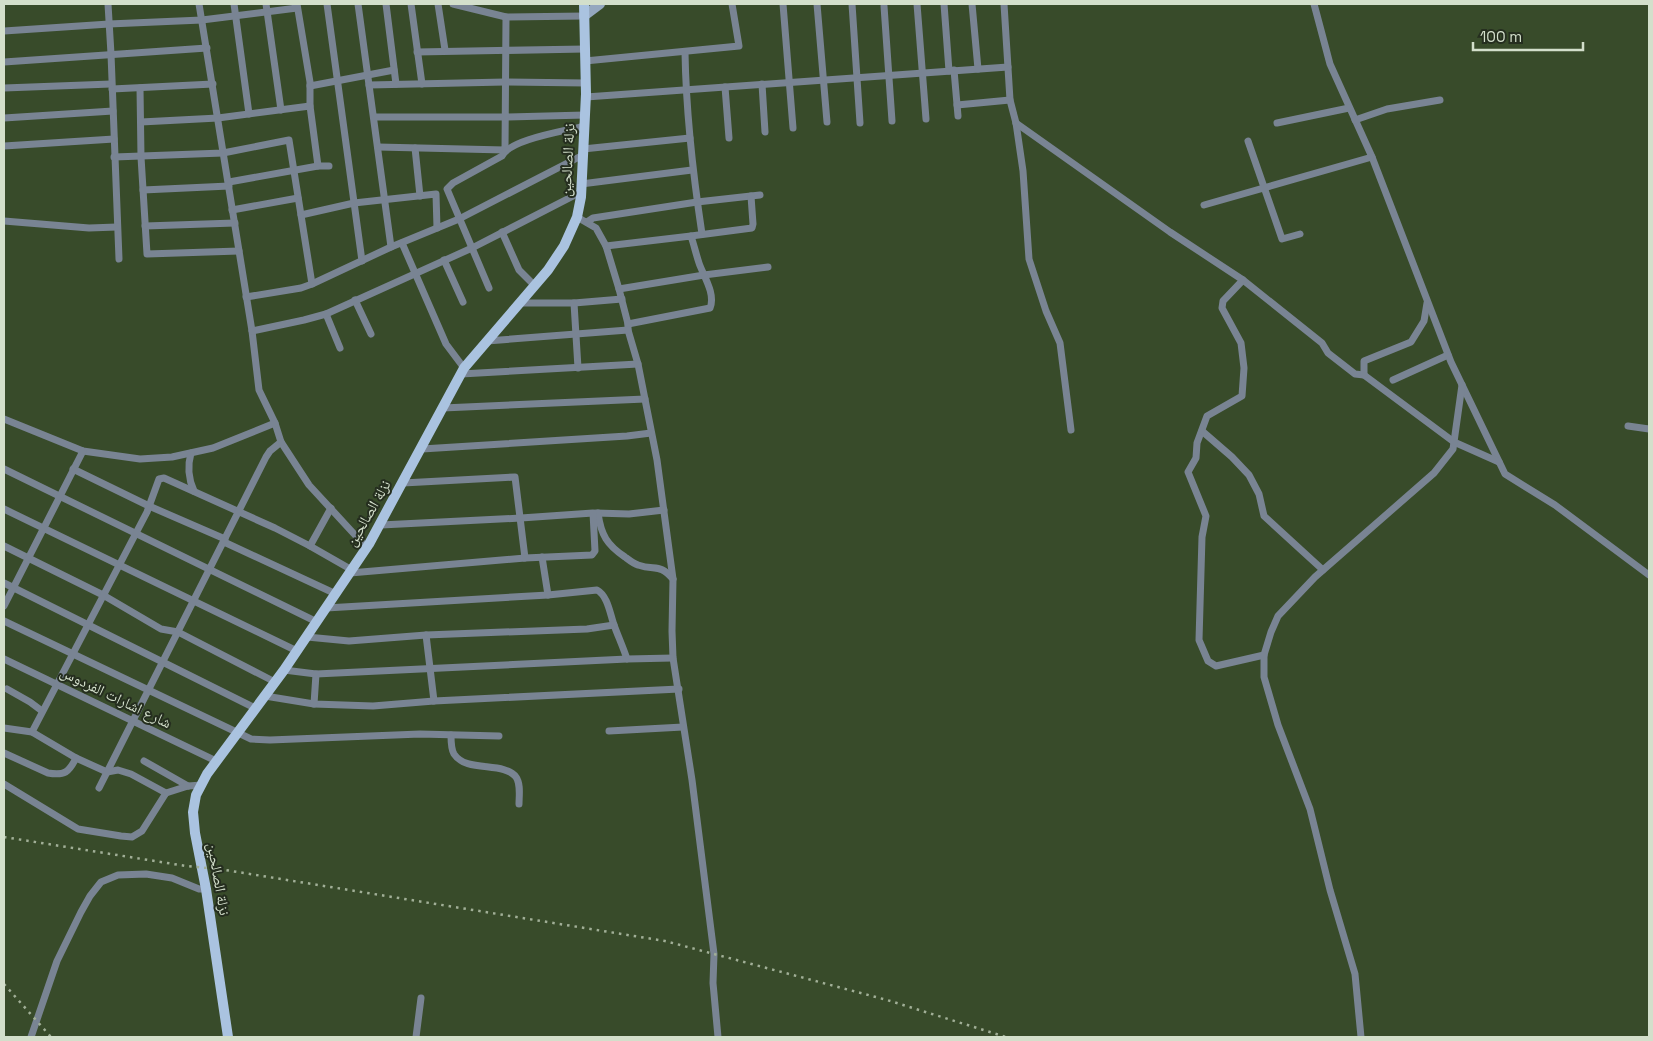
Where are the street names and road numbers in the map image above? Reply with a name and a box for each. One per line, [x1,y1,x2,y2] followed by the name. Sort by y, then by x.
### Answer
[556,123,579,197] street label: نزلة الصالحين
[341,476,395,550] street label: نزلة الصالحين
[57,662,175,733] street label: شارع اشارات الفردوس
[202,841,235,917] street label: نزلة الصالحين

